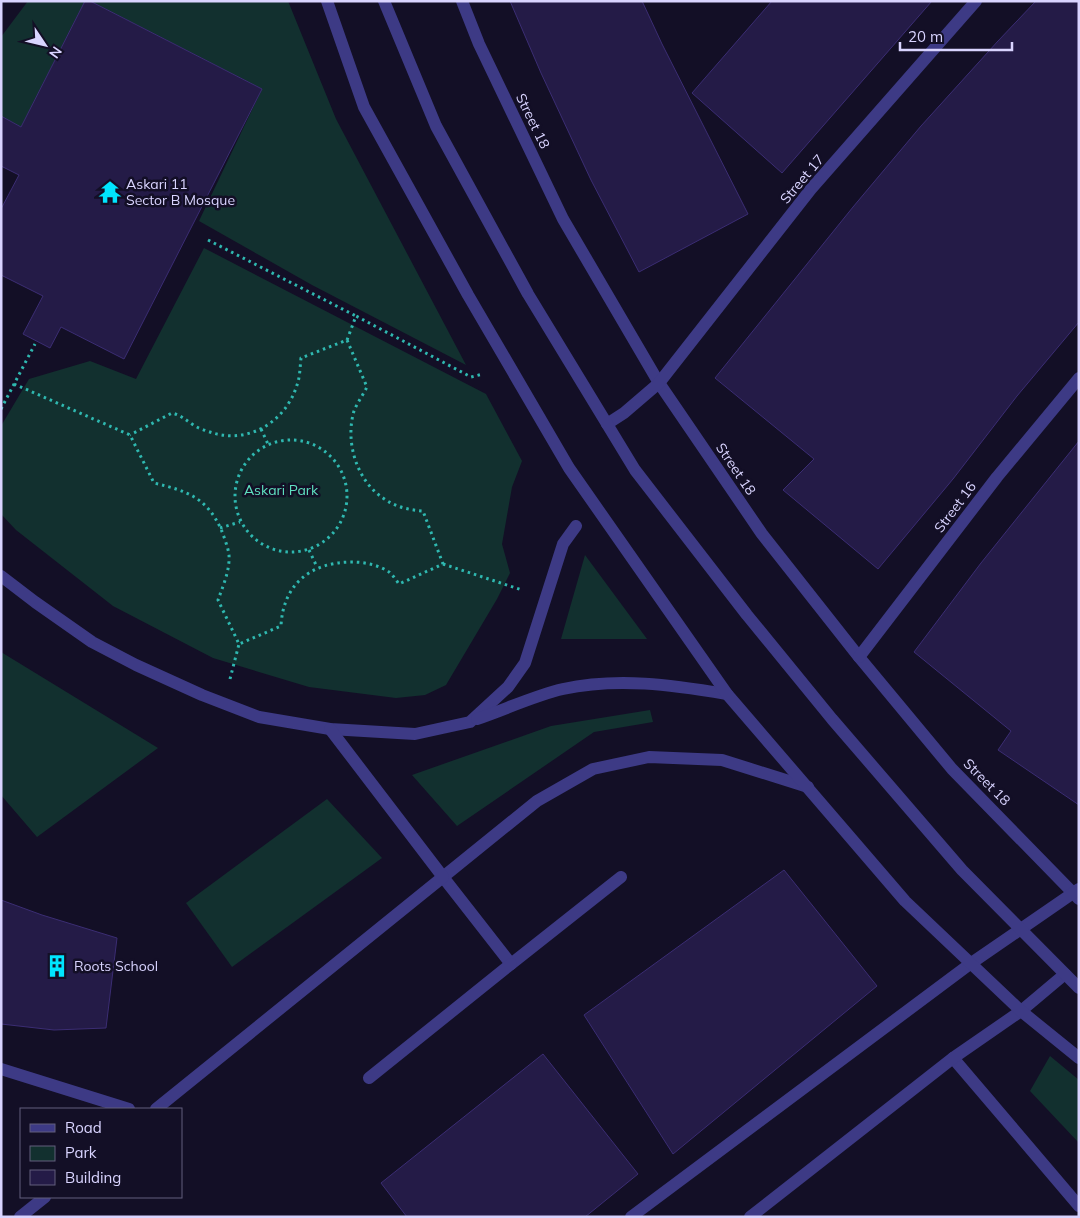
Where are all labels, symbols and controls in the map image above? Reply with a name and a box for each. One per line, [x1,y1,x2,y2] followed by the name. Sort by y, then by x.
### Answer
[20,20,70,70] north arrow
[900,20,1012,52] scale bar
[908,27,943,46] text: 20 m
[45,43,66,62] text: N
[512,90,554,152] street label: Street 18
[776,151,828,207] street label: Street 17
[126,175,235,209] place label: Askari 11 Sector B Mosque
[97,179,123,205] temple icon: Askari 11 Sector B Mosque
[712,439,760,499] street label: Street 18
[930,478,980,536] street label: Street 16
[244,481,319,499] park label: Askari Park
[960,755,1014,809] street label: Street 18
[44,953,70,979] building icon: Roots School
[74,957,158,975] place label: Roots School
[20,1108,182,1198] legend
[65,1118,102,1137] text: Road
[65,1143,97,1162] text: Park
[65,1168,121,1187] text: Building

